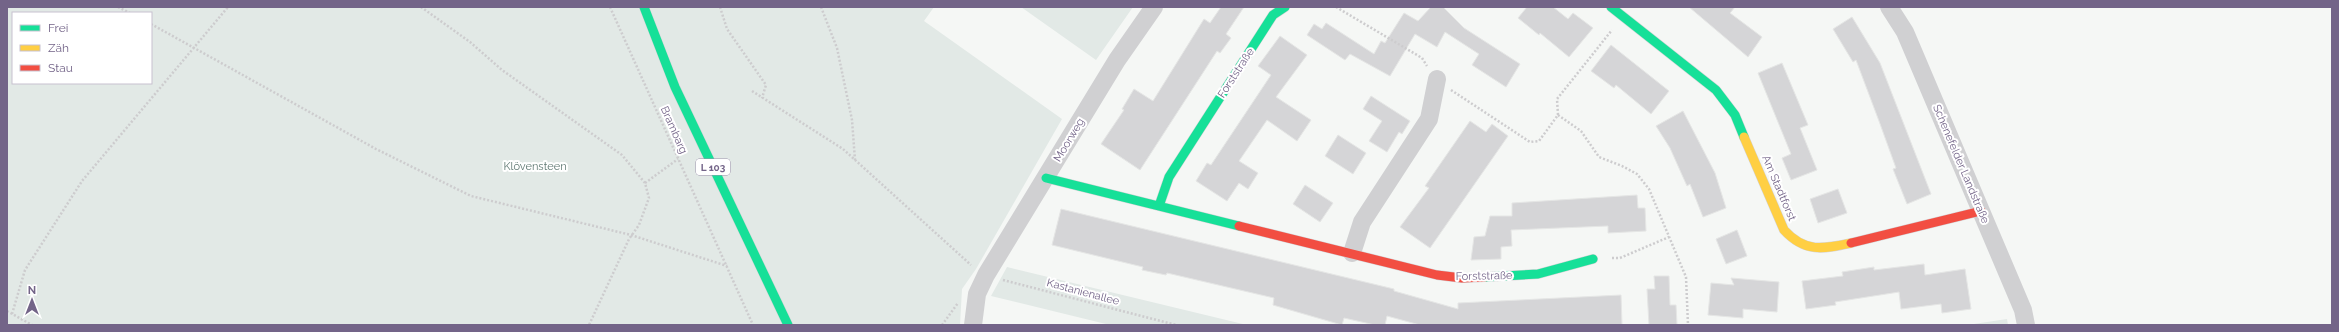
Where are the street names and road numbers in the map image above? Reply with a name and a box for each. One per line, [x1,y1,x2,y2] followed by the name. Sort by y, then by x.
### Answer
[1215,45,1257,100] street label: Forststraße
[1930,103,1992,226] street label: Schenefelder Landstraße
[658,104,690,156] street label: Brambarg
[1051,116,1087,164] street label: Moorweg
[1759,153,1799,223] street label: Am Stadtforst
[696,159,730,175] road number: L 103
[1455,269,1513,283] street label: Forststraße
[1045,276,1121,308] street label: Kastanienallee

